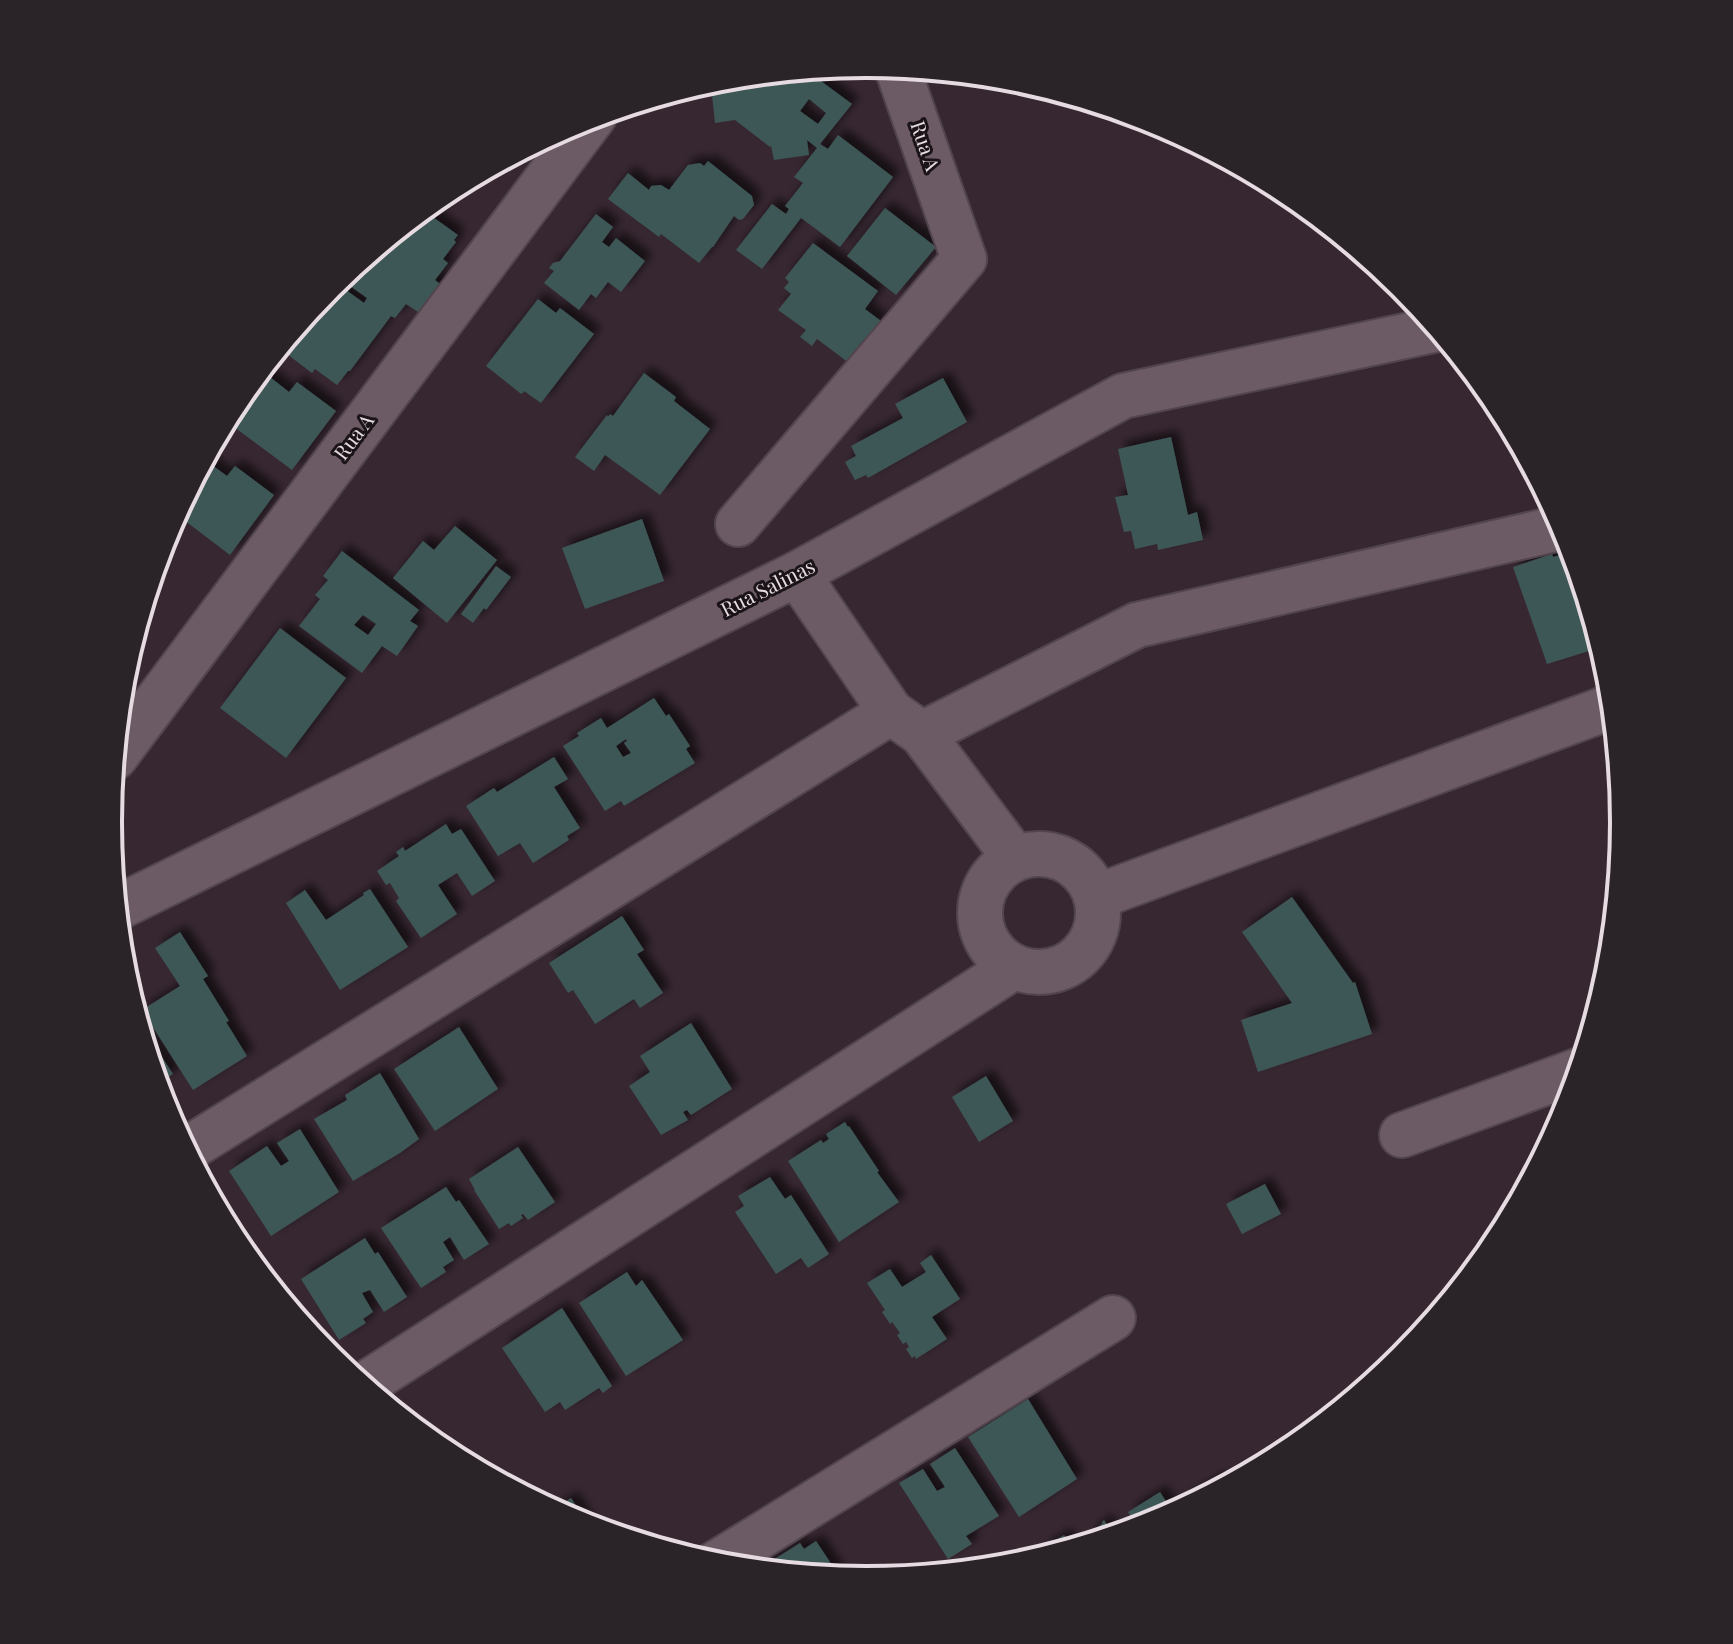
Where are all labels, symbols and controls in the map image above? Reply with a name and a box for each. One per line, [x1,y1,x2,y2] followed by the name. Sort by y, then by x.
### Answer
[905,117,948,174] street label: Rua A
[327,407,379,465] street label: Rua A
[716,551,819,622] street label: Rua Salinas

